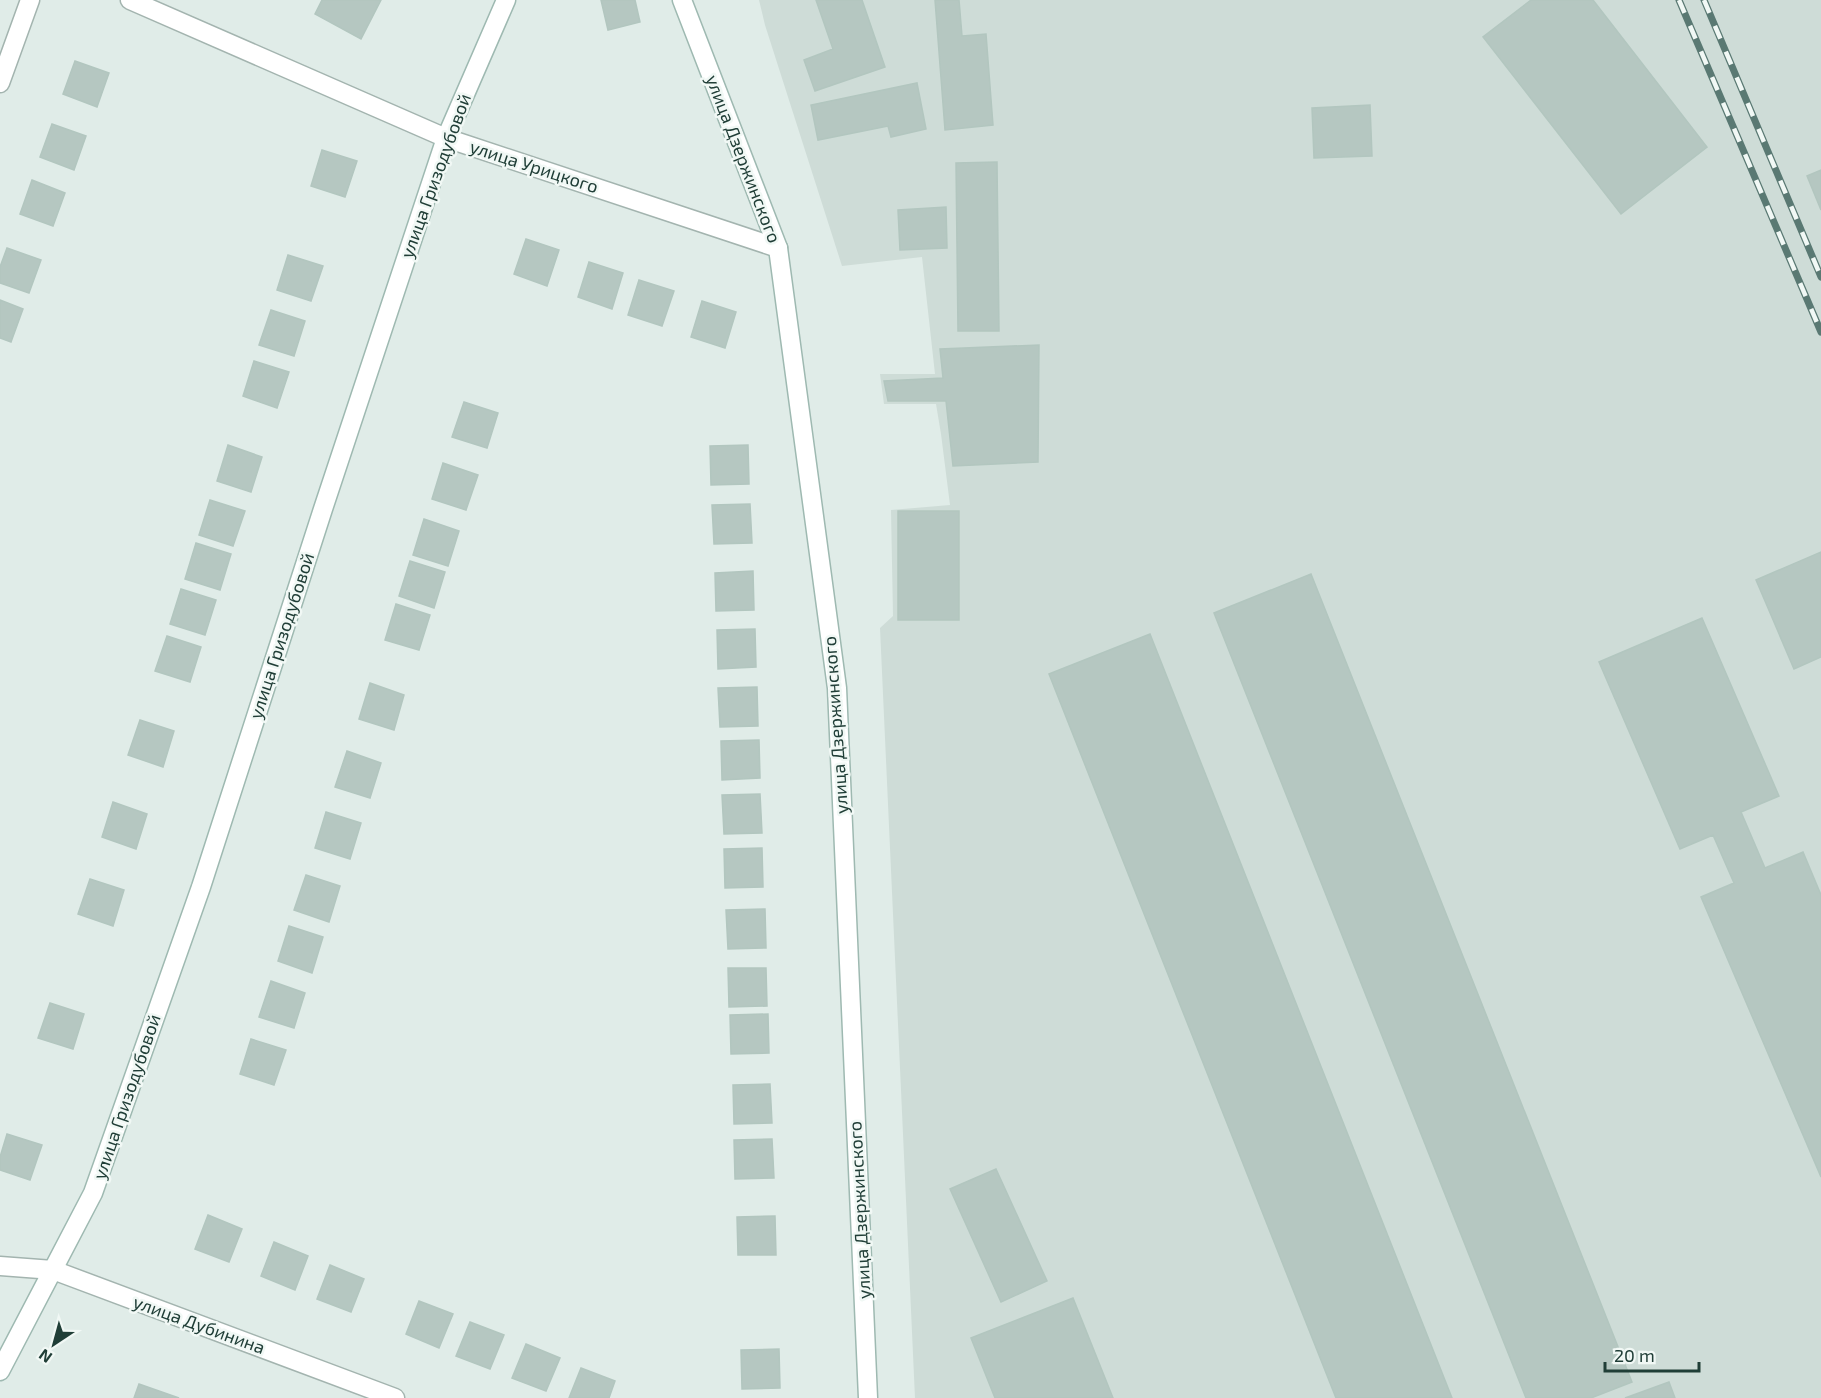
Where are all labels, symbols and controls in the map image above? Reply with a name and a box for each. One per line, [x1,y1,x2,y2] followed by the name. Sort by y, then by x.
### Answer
[702,71,786,246] street label: улица Дзержинского
[395,91,475,261] street label: улица Гризодубовой
[467,135,601,197] street label: улица Урицкого
[244,550,318,721] street label: улица Гризодубовой
[818,635,852,815] street label: улица Дзержинского
[87,1011,165,1182] street label: улица Гризодубовой
[843,1120,875,1300] street label: улица Дзержинского
[130,1290,268,1358] street label: улица Дубинина
[24,1314,84,1374] north arrow
[1605,1335,1700,1373] scale bar
[1614,1344,1655,1366] text: 20 m
[35,1345,55,1368] text: N

